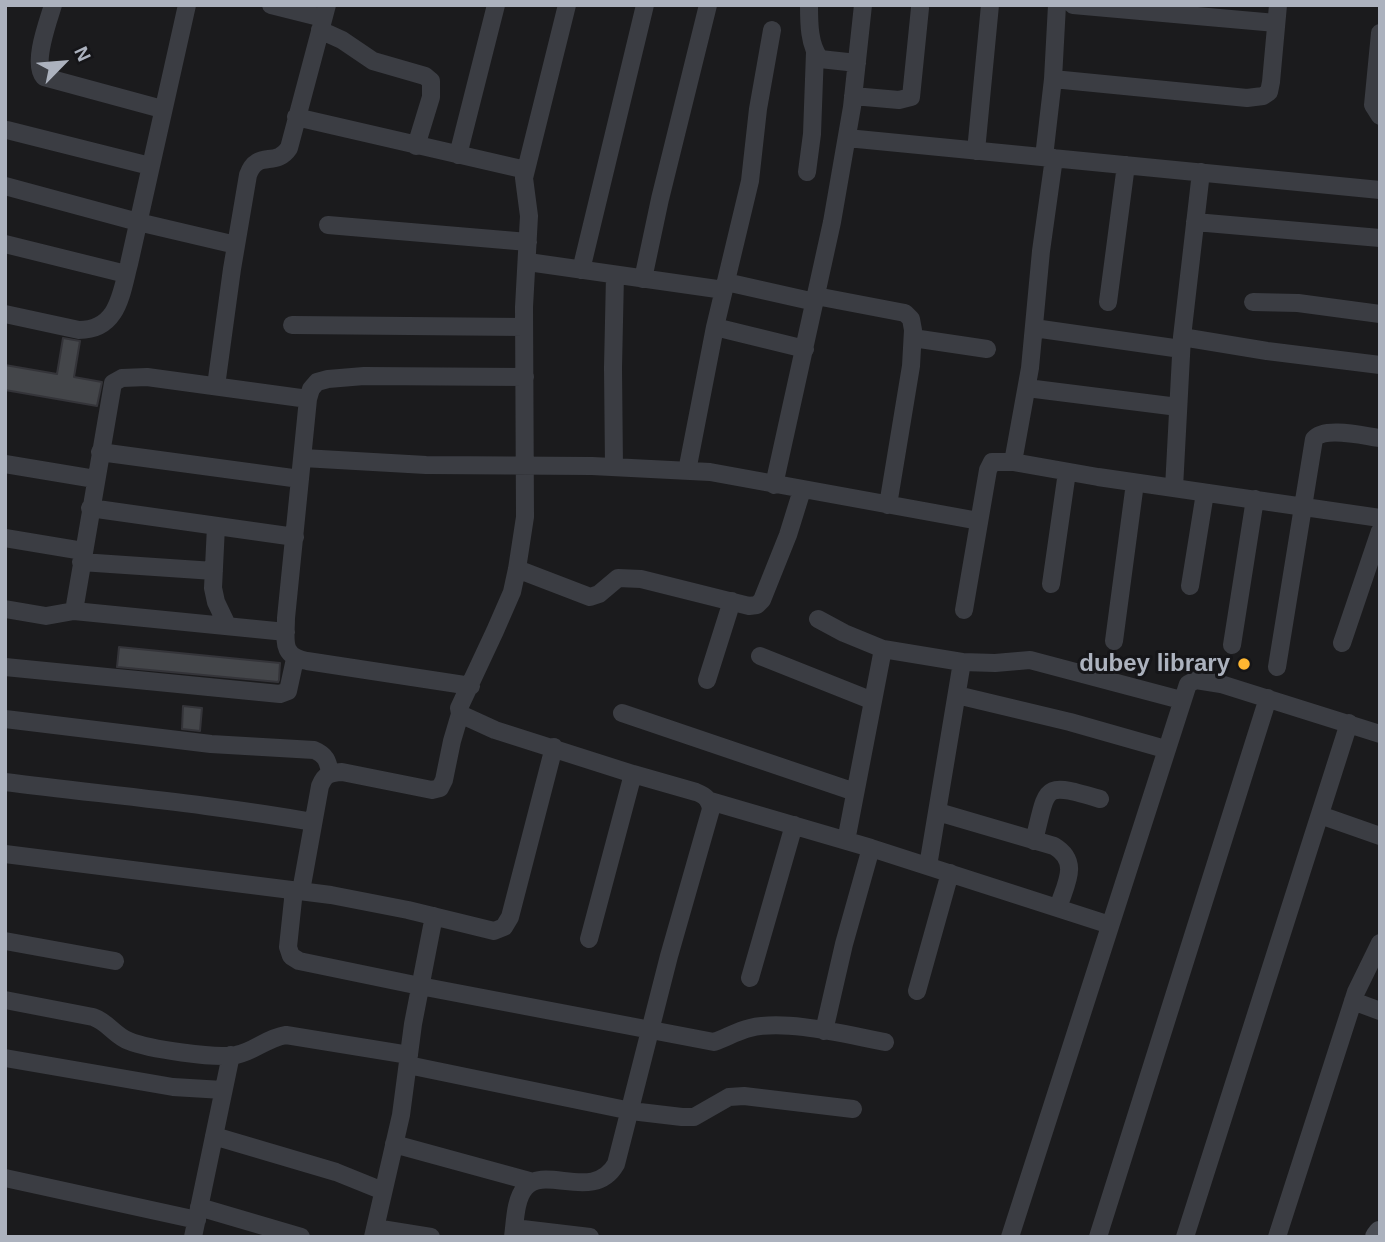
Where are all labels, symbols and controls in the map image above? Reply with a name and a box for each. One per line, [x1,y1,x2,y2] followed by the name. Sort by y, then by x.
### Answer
[28,28,98,98] north arrow
[70,43,95,65] text: N
[1079,650,1230,678] place label: dubey library
[1236,656,1252,672] marker: dubey library

